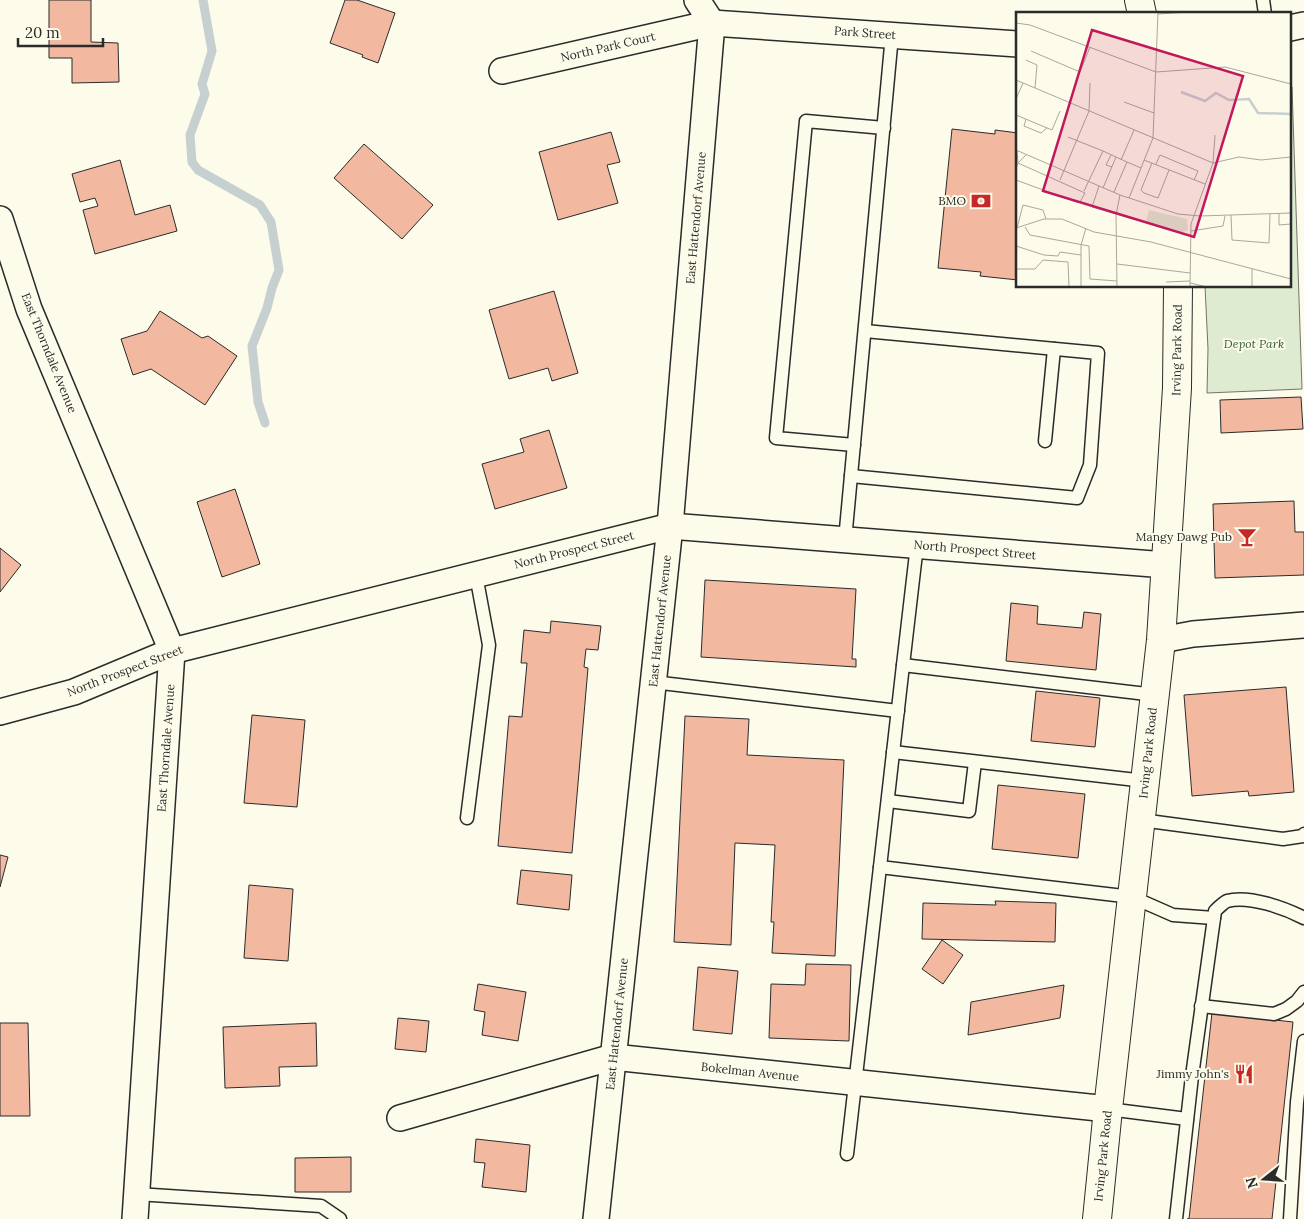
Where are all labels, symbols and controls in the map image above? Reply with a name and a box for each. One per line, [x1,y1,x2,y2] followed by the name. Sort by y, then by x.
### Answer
[1016,12,1292,288] inset map
[18,15,102,47] scale bar
[25,23,60,42] text: 20 m
[834,23,897,42] street label: Park Street
[559,28,657,65] street label: North Park Court
[682,151,709,285] street label: East Hattendorf Avenue
[970,190,992,212] bank icon: BMO
[938,193,966,208] place label: BMO
[18,290,81,416] street label: East Thorndale Avenue
[1168,304,1185,396] street label: Irving Park Road
[1224,336,1284,351] park label: Depot Park
[1236,526,1258,548] bar icon: Mangy Dawg Pub
[512,527,636,572] street label: North Prospect Street
[1136,529,1232,544] place label: Mangy Dawg Pub
[913,537,1037,562] street label: North Prospect Street
[645,554,674,688] street label: East Hattendorf Avenue
[65,641,185,700] street label: North Prospect Street
[154,683,177,813] street label: East Thorndale Avenue
[1135,707,1160,799] street label: Irving Park Road
[602,957,631,1091] street label: East Hattendorf Avenue
[700,1059,800,1084] street label: Bokelman Avenue
[1233,1063,1255,1085] restaurant icon: Jimmy John's
[1155,1066,1229,1081] place label: Jimmy John's
[1090,1110,1115,1202] street label: Irving Park Road
[1239,1154,1289,1204] north arrow
[1241,1175,1262,1191] text: N

